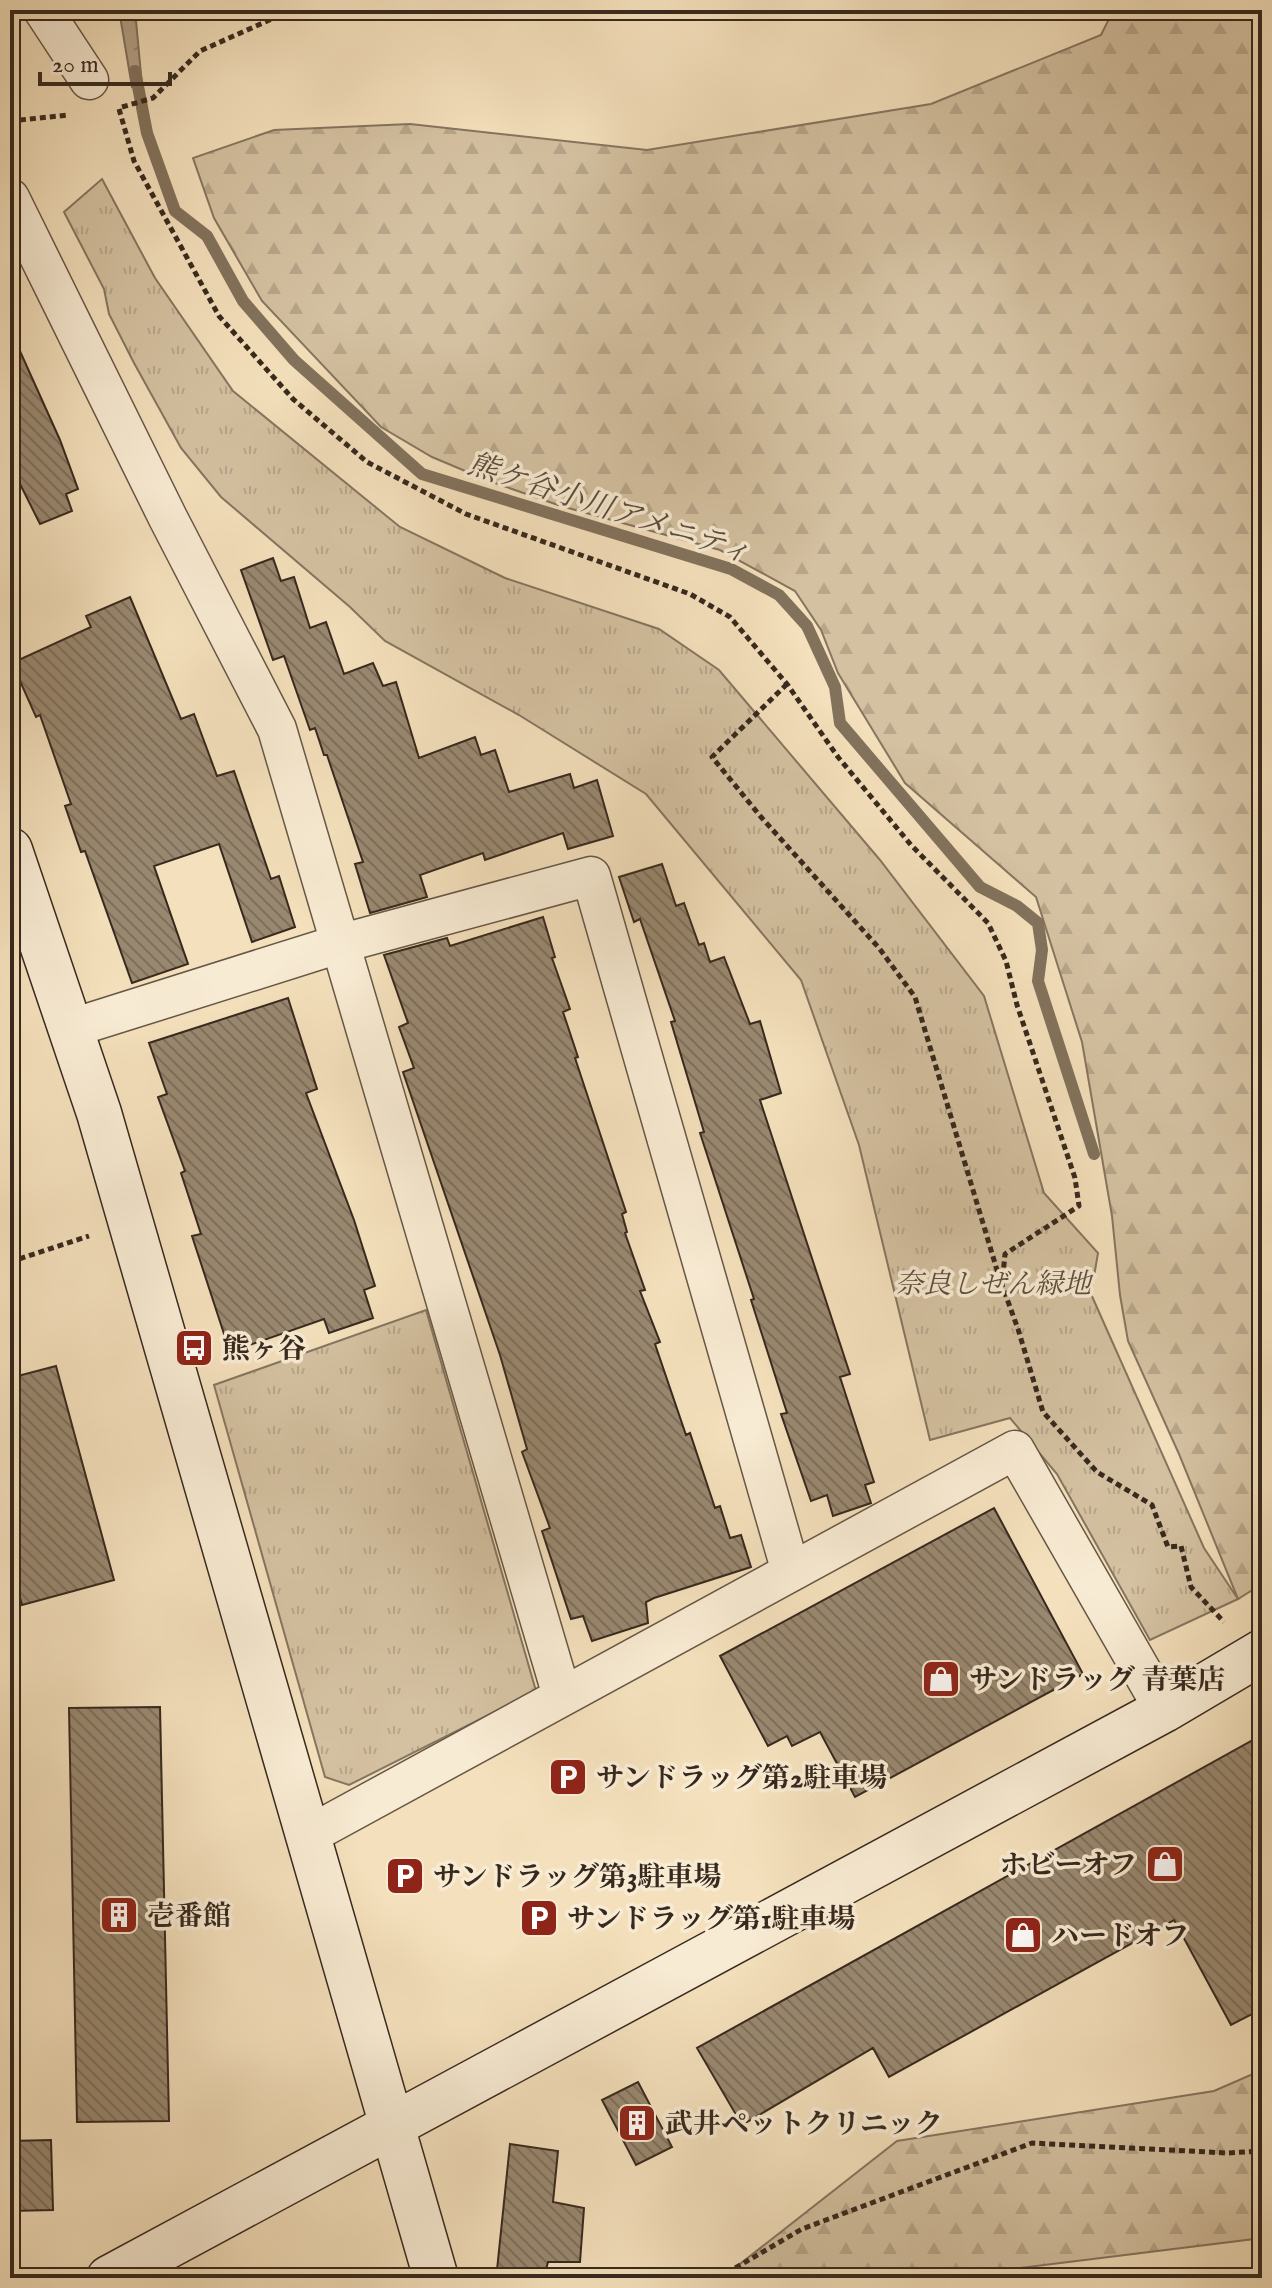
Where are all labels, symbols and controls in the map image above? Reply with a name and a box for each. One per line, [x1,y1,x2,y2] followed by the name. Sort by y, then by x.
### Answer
[40,36,170,86] scale bar
[52,50,99,81] text: 20 m
[463,446,756,574] water label: 熊ケ谷小川アメニティ
[895,1268,1094,1303] park label: 奈良しぜん緑地
[173,1327,215,1369] bus stop icon: 熊ヶ谷
[222,1333,306,1368] place label: 熊ヶ谷
[920,1658,962,1700] shop icon: サンドラッグ 青葉店
[969,1664,1225,1699] place label: サンドラッグ 青葉店
[547,1756,589,1798] parking icon: サンドラッグ第2駐車場
[596,1762,887,1797] place label: サンドラッグ第2駐車場
[1144,1843,1186,1885] shop icon: ホビーオフ
[1000,1849,1137,1884] place label: ホビーオフ
[384,1855,426,1897] parking icon: サンドラッグ第3駐車場
[433,1861,722,1896] place label: サンドラッグ第3駐車場
[98,1894,140,1936] building icon: 壱番館
[518,1897,560,1939] parking icon: サンドラッグ第1駐車場
[147,1900,231,1935] place label: 壱番館
[567,1903,855,1938] place label: サンドラッグ第1駐車場
[1002,1914,1044,1956] shop icon: ハードオフ
[1051,1920,1189,1955] place label: ハードオフ
[616,2102,658,2144] building icon: 武井ペットクリニック
[665,2108,943,2143] place label: 武井ペットクリニック

